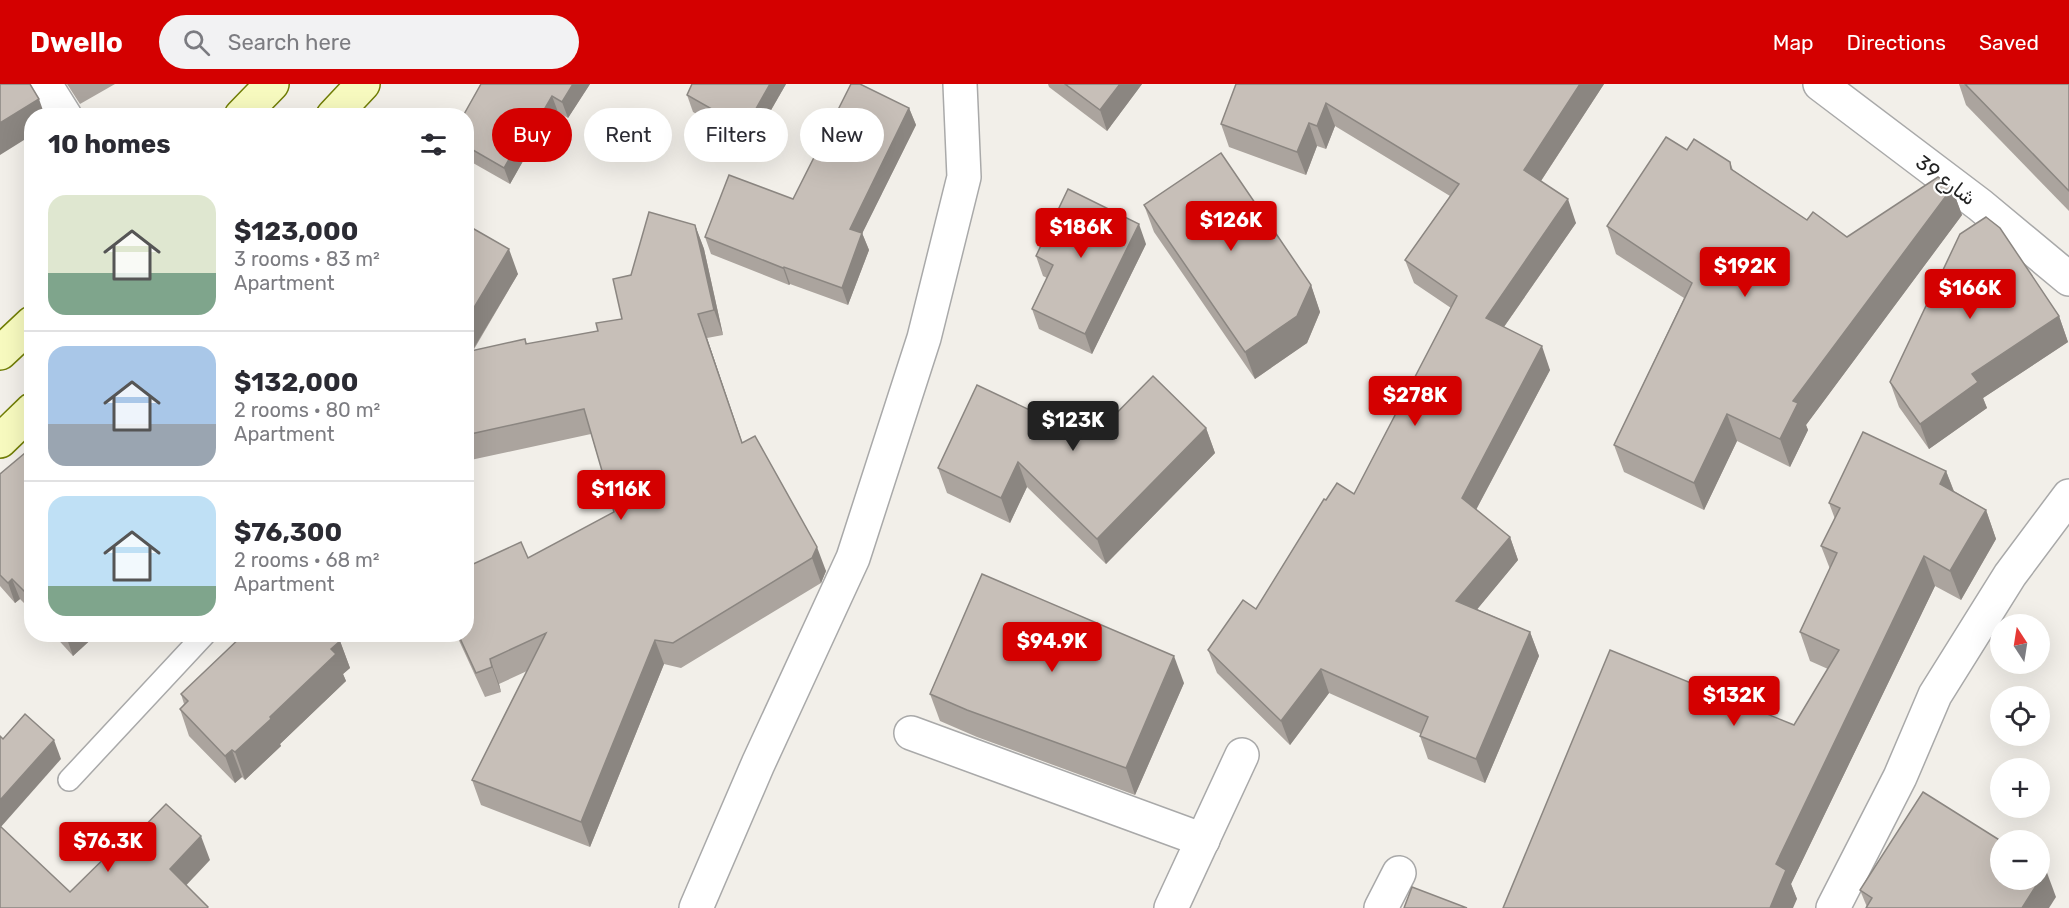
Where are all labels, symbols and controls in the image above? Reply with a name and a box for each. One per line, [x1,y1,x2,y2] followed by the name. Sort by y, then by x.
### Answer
[159,15,579,69] search box
[30,26,123,59] text: Dwello
[180,26,213,59] icon: search
[228,29,351,56] text: Search here
[1773,30,1814,55] text: Map
[1847,30,1946,55] text: Directions
[1979,30,2039,55] text: Saved
[492,108,572,162] chip: Buy
[584,108,672,162] chip: Rent
[684,108,788,162] chip: Filters
[800,108,884,162] chip: New
[417,128,450,161] icon: filters
[48,129,171,160] text: 10 homes
[1910,150,1981,212] street label: شارع 39
[1189,201,1273,252] pin: $126K
[1039,208,1123,259] pin: $186K
[1200,208,1262,232] text: $126K
[1049,215,1113,239] text: $186K
[234,216,358,247] text: $123,000
[96,219,168,291] icon: home
[234,247,380,271] text: 3 rooms · 83 m²
[1703,247,1787,298] pin: $192K
[1714,254,1776,278] text: $192K
[1928,269,2012,320] pin: $166K
[234,271,335,295] text: Apartment
[1939,276,2001,300] text: $166K
[234,367,358,398] text: $132,000
[96,370,168,442] icon: home
[1373,376,1457,427] pin: $278K
[1383,383,1447,407] text: $278K
[234,398,380,422] text: 2 rooms · 80 m²
[1031,401,1115,452] pin: $123K
[1042,408,1104,432] text: $123K
[234,422,335,446] text: Apartment
[579,470,663,521] pin: $116K
[591,477,651,501] text: $116K
[234,517,342,548] text: $76,300
[96,520,168,592] icon: home
[234,548,380,572] text: 2 rooms · 68 m²
[234,572,335,596] text: Apartment
[1990,614,2050,674] north arrow
[1990,614,2050,890] map controls
[1003,622,1101,673] pin: $94.9K
[1017,629,1087,653] text: $94.9K
[1692,676,1776,727] pin: $132K
[1703,683,1765,707] text: $132K
[1990,686,2050,746] button: locate
[1990,758,2050,818] button: +
[59,822,157,873] pin: $76.3K
[73,829,143,853] text: $76.3K
[1990,830,2050,890] button: −

